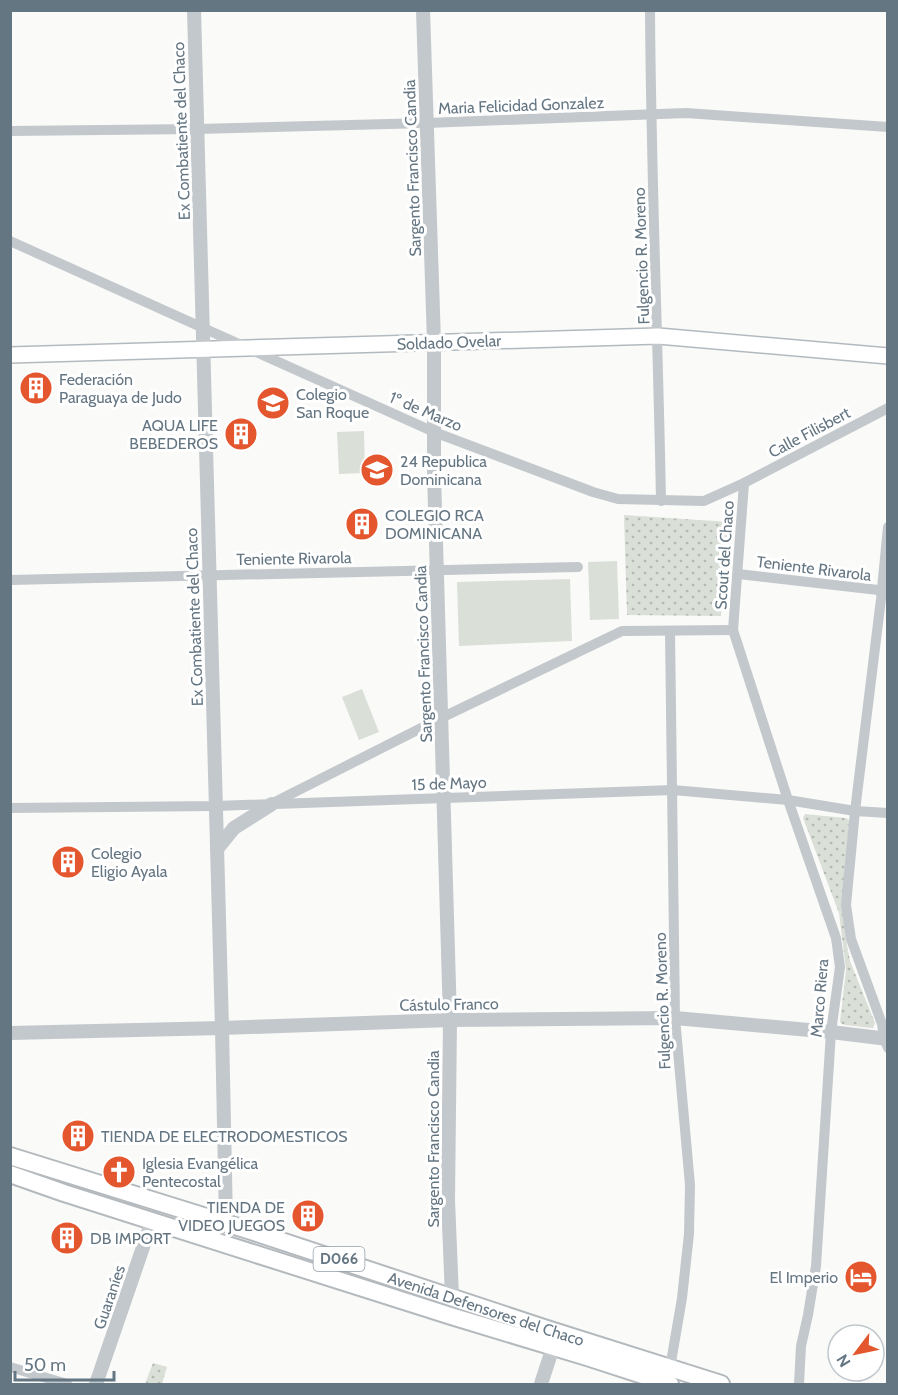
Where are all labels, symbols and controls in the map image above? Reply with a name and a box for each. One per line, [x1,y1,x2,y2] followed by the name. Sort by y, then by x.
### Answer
[169,41,194,220] street label: Ex Combatiente del Chaco
[400,79,425,257] street label: Sargento Francisco Candia
[438,93,605,118] street label: Maria Felicidad Gonzalez
[630,187,653,325] street label: Fulgencio R. Moreno
[396,331,502,354] street label: Soldado Ovelar
[18,370,54,406] building icon: Federación Paraguaya de Judo
[59,370,182,407] place label: Federación Paraguaya de Judo
[255,385,291,421] school or university icon: Colegio San Roque
[296,385,369,422] place label: Colegio San Roque
[387,388,465,435] street label: 1º de Marzo
[765,403,854,462] street label: Calle Filisbert
[129,416,218,453] place label: AQUA LIFE BEBEDEROS
[223,416,259,452] building icon: AQUA LIFE BEBEDEROS
[359,452,395,488] school or university icon: 24 Republica Dominicana
[400,452,487,489] place label: 24 Republica Dominicana
[711,500,738,610] street label: Scout del Chaco
[344,506,380,542] building icon: COLEGIO RCA DOMINICANA
[385,506,484,543] place label: COLEGIO RCA DOMINICANA
[182,527,207,706] street label: Ex Combatiente del Chaco
[236,548,352,569] street label: Teniente Rivarola
[756,552,873,585] street label: Teniente Rivarola
[411,565,436,743] street label: Sargento Francisco Candia
[411,773,487,794] street label: 15 de Mayo
[50,844,86,880] building icon: Colegio Eligio Ayala
[91,844,168,881] place label: Colegio Eligio Ayala
[651,932,674,1070] street label: Fulgencio R. Moreno
[807,958,832,1038] street label: Marco Riera
[399,994,499,1015] street label: Cástulo Franco
[424,1050,443,1228] street label: Sargento Francisco Candia
[60,1118,96,1154] building icon: TIENDA DE ELECTRODOMESTICOS
[101,1127,348,1146] place label: TIENDA DE ELECTRODOMESTICOS
[101,1154,137,1190] church icon: Iglesia Evangélica Pentecostal
[142,1154,259,1191] place label: Iglesia Evangélica Pentecostal
[178,1198,285,1235] place label: TIENDA DE VIDEO JUEGOS
[290,1198,326,1234] building icon: TIENDA DE VIDEO JUEGOS
[49,1220,85,1256] building icon: DB IMPORT
[90,1229,172,1248] place label: DB IMPORT
[314,1247,364,1271] road number: D066
[843,1259,879,1295] hotel icon: El Imperio
[90,1262,129,1332] street label: Guaraníes
[385,1268,587,1350] street label: Avenida Defensores del Chaco
[769,1268,838,1287] place label: El Imperio
[826,1323,886,1383] north arrow
[15,1344,114,1382] scale bar
[833,1351,855,1371] text: N
[24,1354,66,1376] text: 50 m

